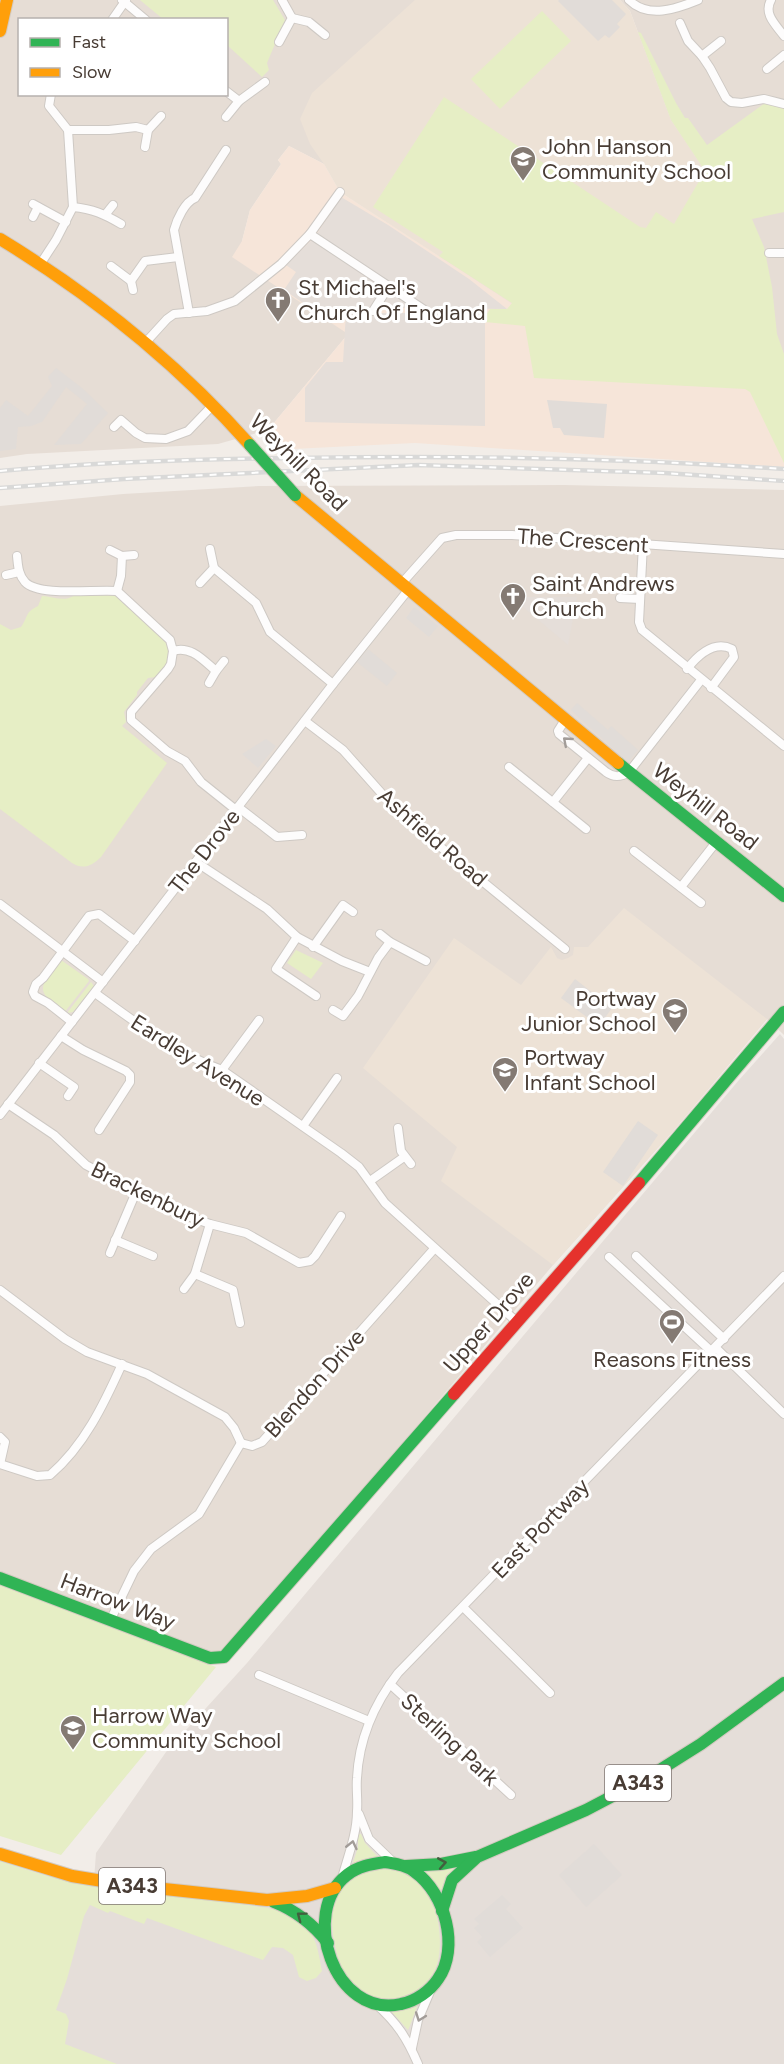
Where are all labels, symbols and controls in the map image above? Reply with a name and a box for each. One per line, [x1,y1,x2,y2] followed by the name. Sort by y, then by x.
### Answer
[18,18,228,96] legend
[72,31,106,53] text: Fast
[72,61,111,83] text: Slow
[542,133,731,185] place label: John Hanson Community School
[508,144,538,182] school or university icon: John Hanson Community School
[298,274,486,326] place label: St Michael's Church Of England
[263,285,293,323] church icon: St Michael's Church Of England
[244,408,353,517] street label: Weyhill Road
[516,522,650,559] street label: The Crescent
[532,570,675,622] place label: Saint Andrews Church
[498,581,528,619] church icon: Saint Andrews Church
[564,737,574,748] one-way arrow
[647,757,764,856] street label: Weyhill Road
[372,782,493,892] street label: Ashfield Road
[163,804,246,899] street label: The Drove
[521,985,656,1037] place label: Portway Junior School
[660,996,690,1034] school or university icon: Portway Junior School
[126,1009,270,1112] street label: Eardley Avenue
[524,1044,656,1096] place label: Portway Infant School
[490,1055,520,1093] school or university icon: Portway Infant School
[87,1155,209,1234] street label: Brackenbury
[437,1266,539,1378] street label: Upper Drove
[657,1307,687,1345] sports icon: Reasons Fitness
[259,1323,370,1443] street label: Blendon Drive
[593,1346,751,1373] place label: Reasons Fitness
[486,1472,595,1584] street label: East Portway
[57,1567,179,1636] street label: Harrow Way
[395,1687,504,1792] street label: Sterling Park
[92,1702,281,1754] place label: Harrow Way Community School
[58,1713,88,1751] school or university icon: Harrow Way Community School
[605,1765,671,1801] road number: A343
[344,1840,357,1850] one-way arrow
[436,1857,446,1870] one-way arrow
[99,1868,165,1904] road number: A343
[297,1912,308,1923] one-way arrow
[414,2011,427,2022] one-way arrow

